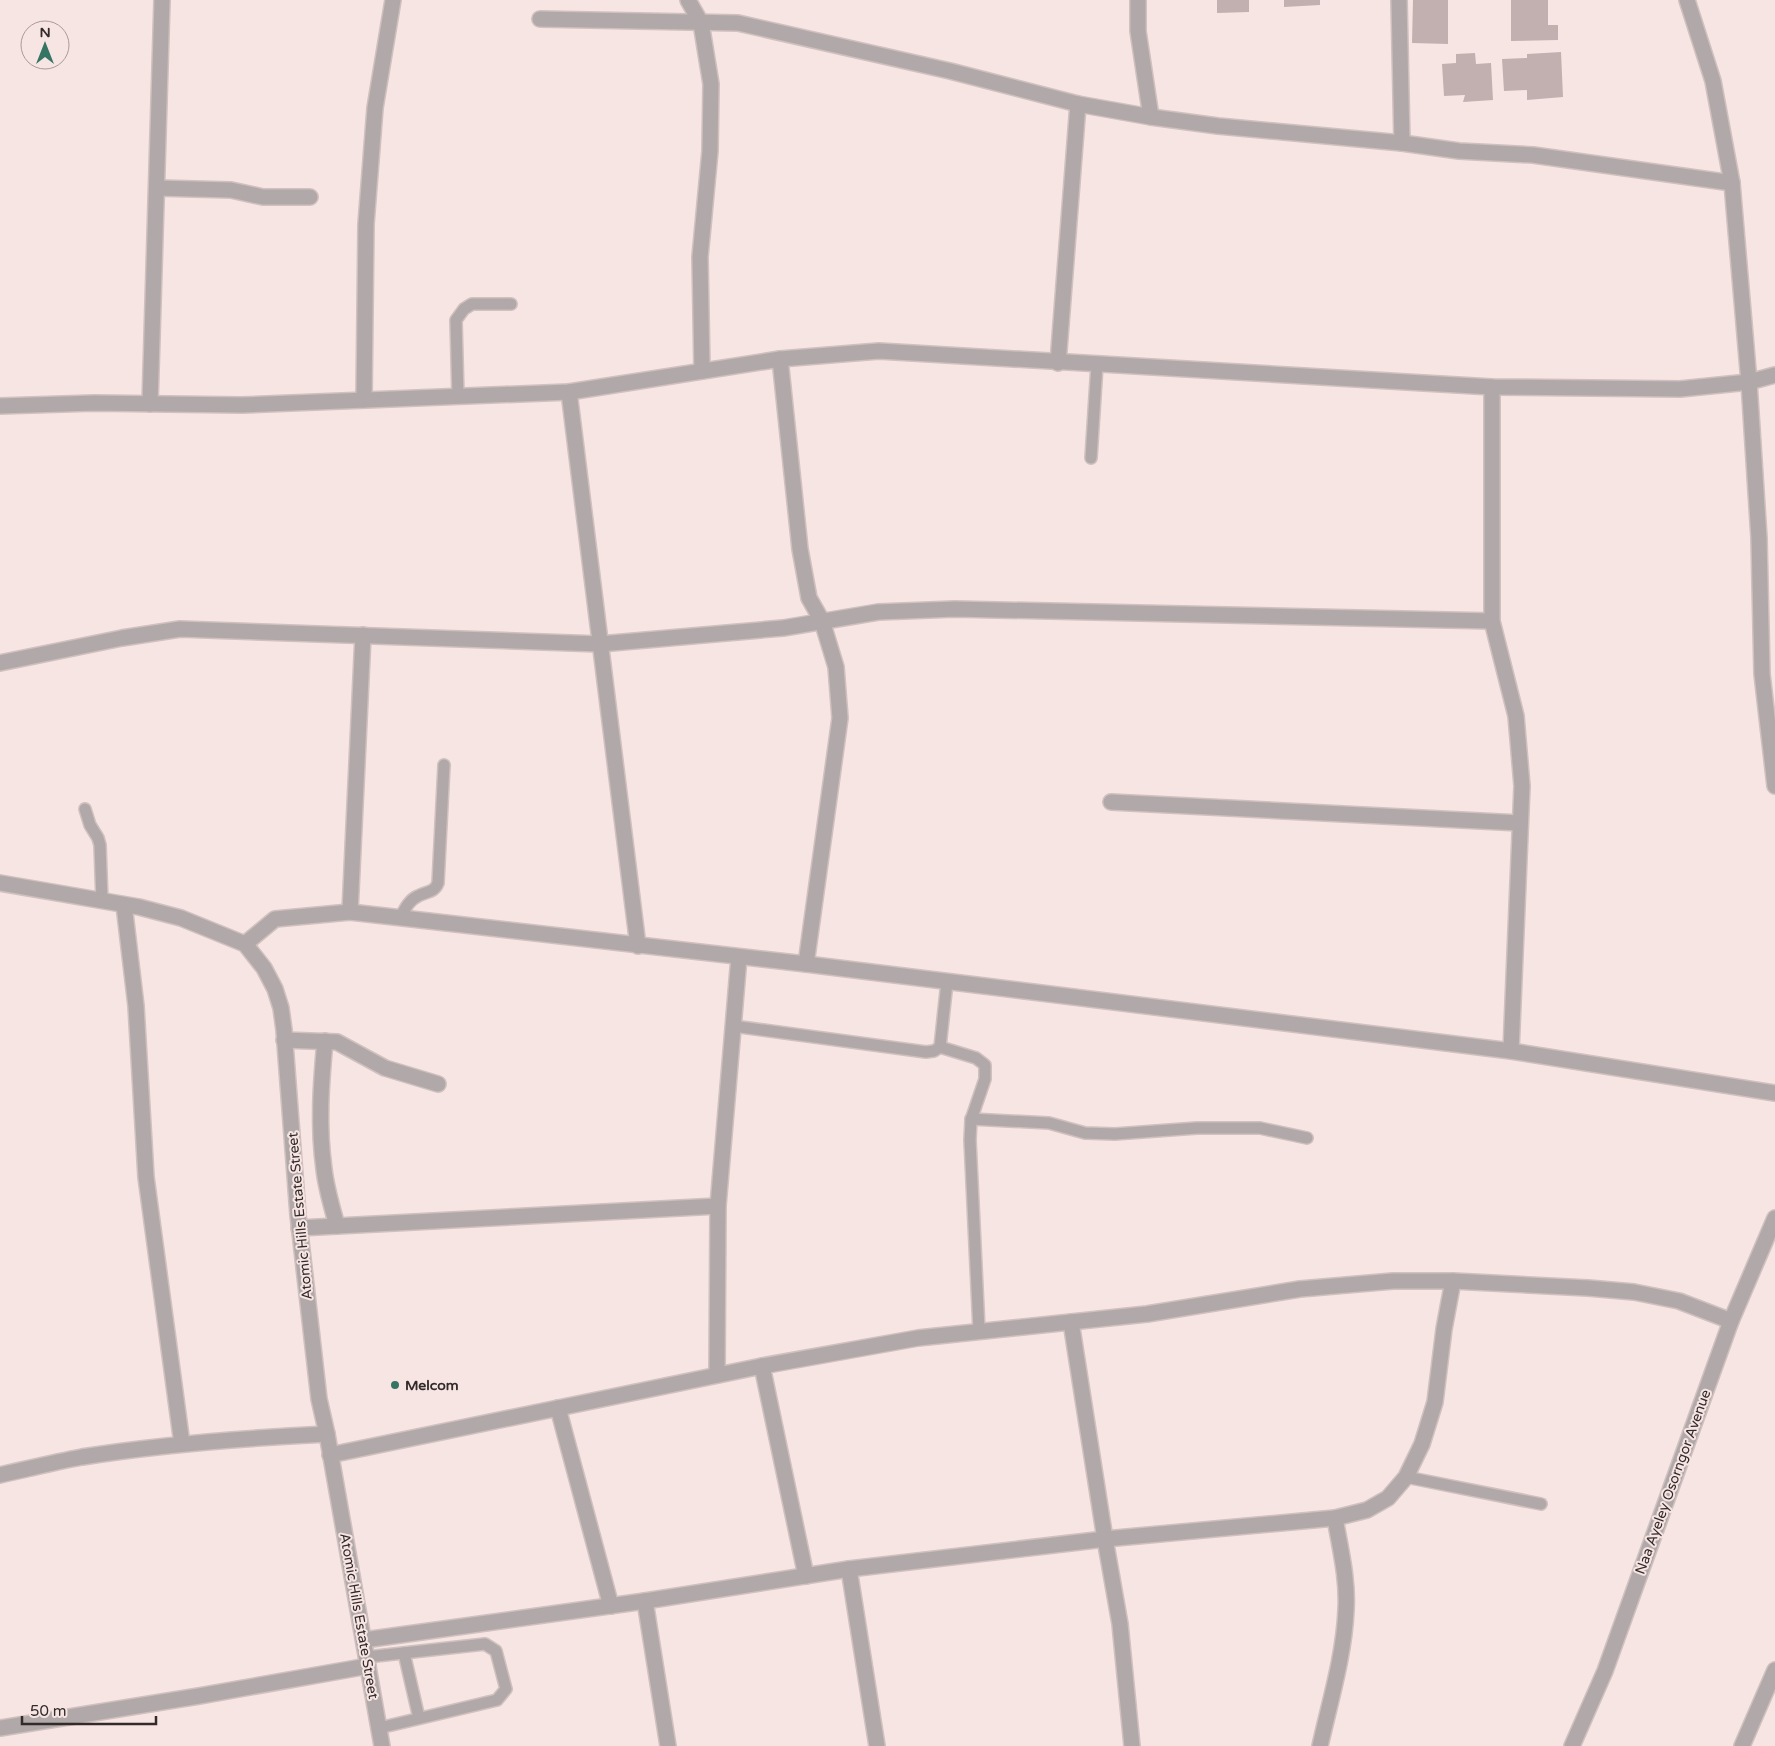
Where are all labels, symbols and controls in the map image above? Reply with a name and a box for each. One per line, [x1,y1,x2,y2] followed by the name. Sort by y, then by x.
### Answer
[20,20,70,70] north arrow
[39,24,51,41] text: N
[284,1131,316,1300] street label: Atomic Hills Estate Street
[405,1377,459,1394] place label: Melcom
[389,1379,401,1391] marker: Melcom
[1632,1387,1714,1577] street label: Naa Ayeley Osorngor Avenue
[336,1532,382,1701] street label: Atomic Hills Estate Street
[22,1694,156,1726] scale bar
[30,1702,67,1720] text: 50 m

